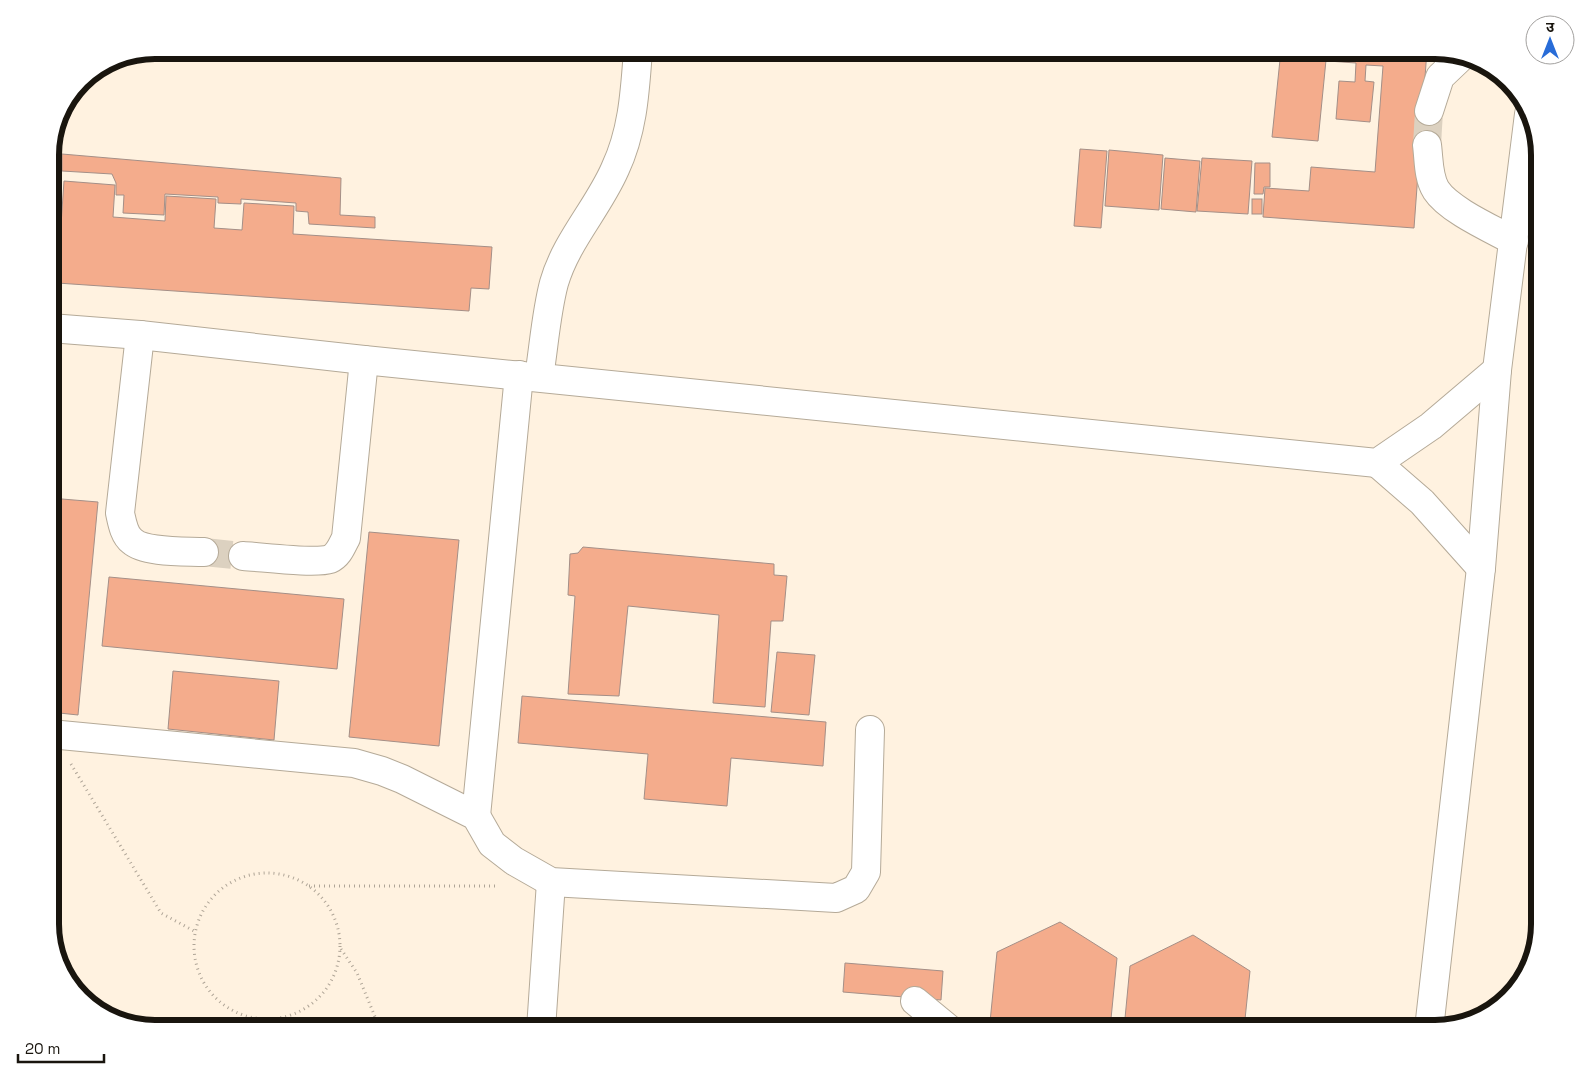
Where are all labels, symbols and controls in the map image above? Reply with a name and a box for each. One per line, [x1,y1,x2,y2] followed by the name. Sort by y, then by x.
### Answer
[1525,15,1575,65] north arrow
[1546,18,1555,36] text: उ
[18,1032,104,1064] scale bar
[25,1039,60,1058] text: 20 m

